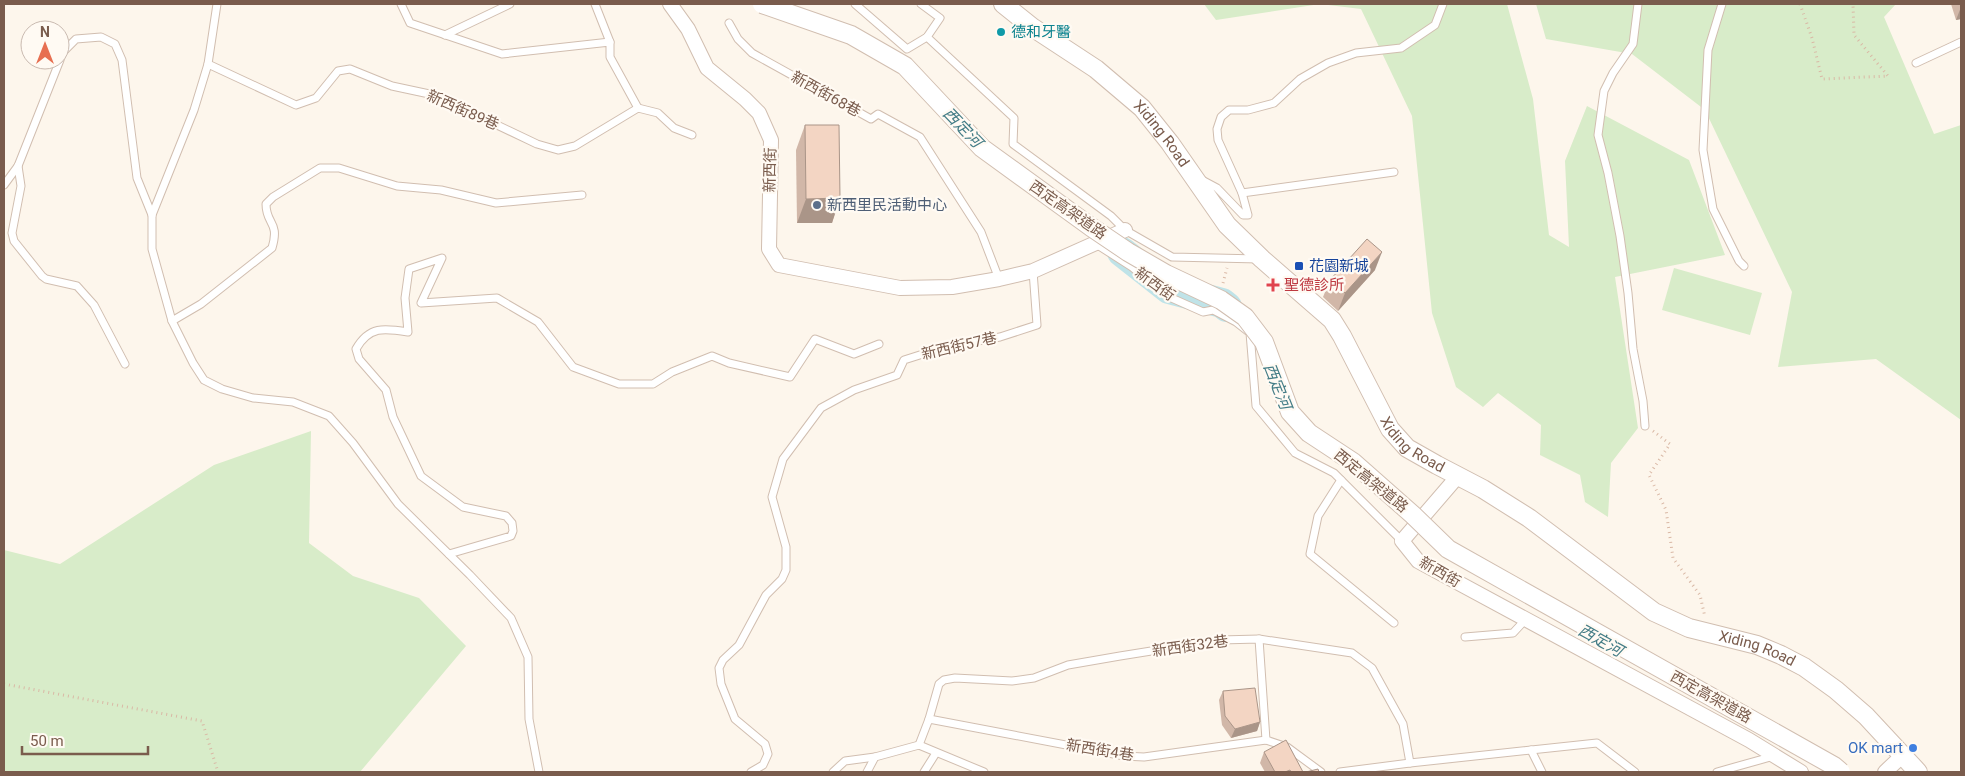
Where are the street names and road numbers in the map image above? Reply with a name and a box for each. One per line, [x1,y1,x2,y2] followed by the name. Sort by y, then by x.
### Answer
[788,67,864,121] street label: 新西街68巷
[424,86,502,134] street label: 新西街89巷
[1130,96,1193,171] street label: Xiding Road
[761,147,779,193] street label: 新西街
[1026,177,1110,243] street label: 西定高架道路
[1132,263,1178,305] street label: 新西街
[920,329,998,363] street label: 新西街57巷
[1376,414,1448,476] street label: Xiding Road
[1330,446,1412,516] street label: 西定高架道路
[1416,553,1464,591] street label: 新西街
[1717,627,1799,670] street label: Xiding Road
[1151,632,1229,660] street label: 新西街32巷
[1667,667,1755,727] street label: 西定高架道路
[1065,736,1135,764] street label: 新西街4巷

